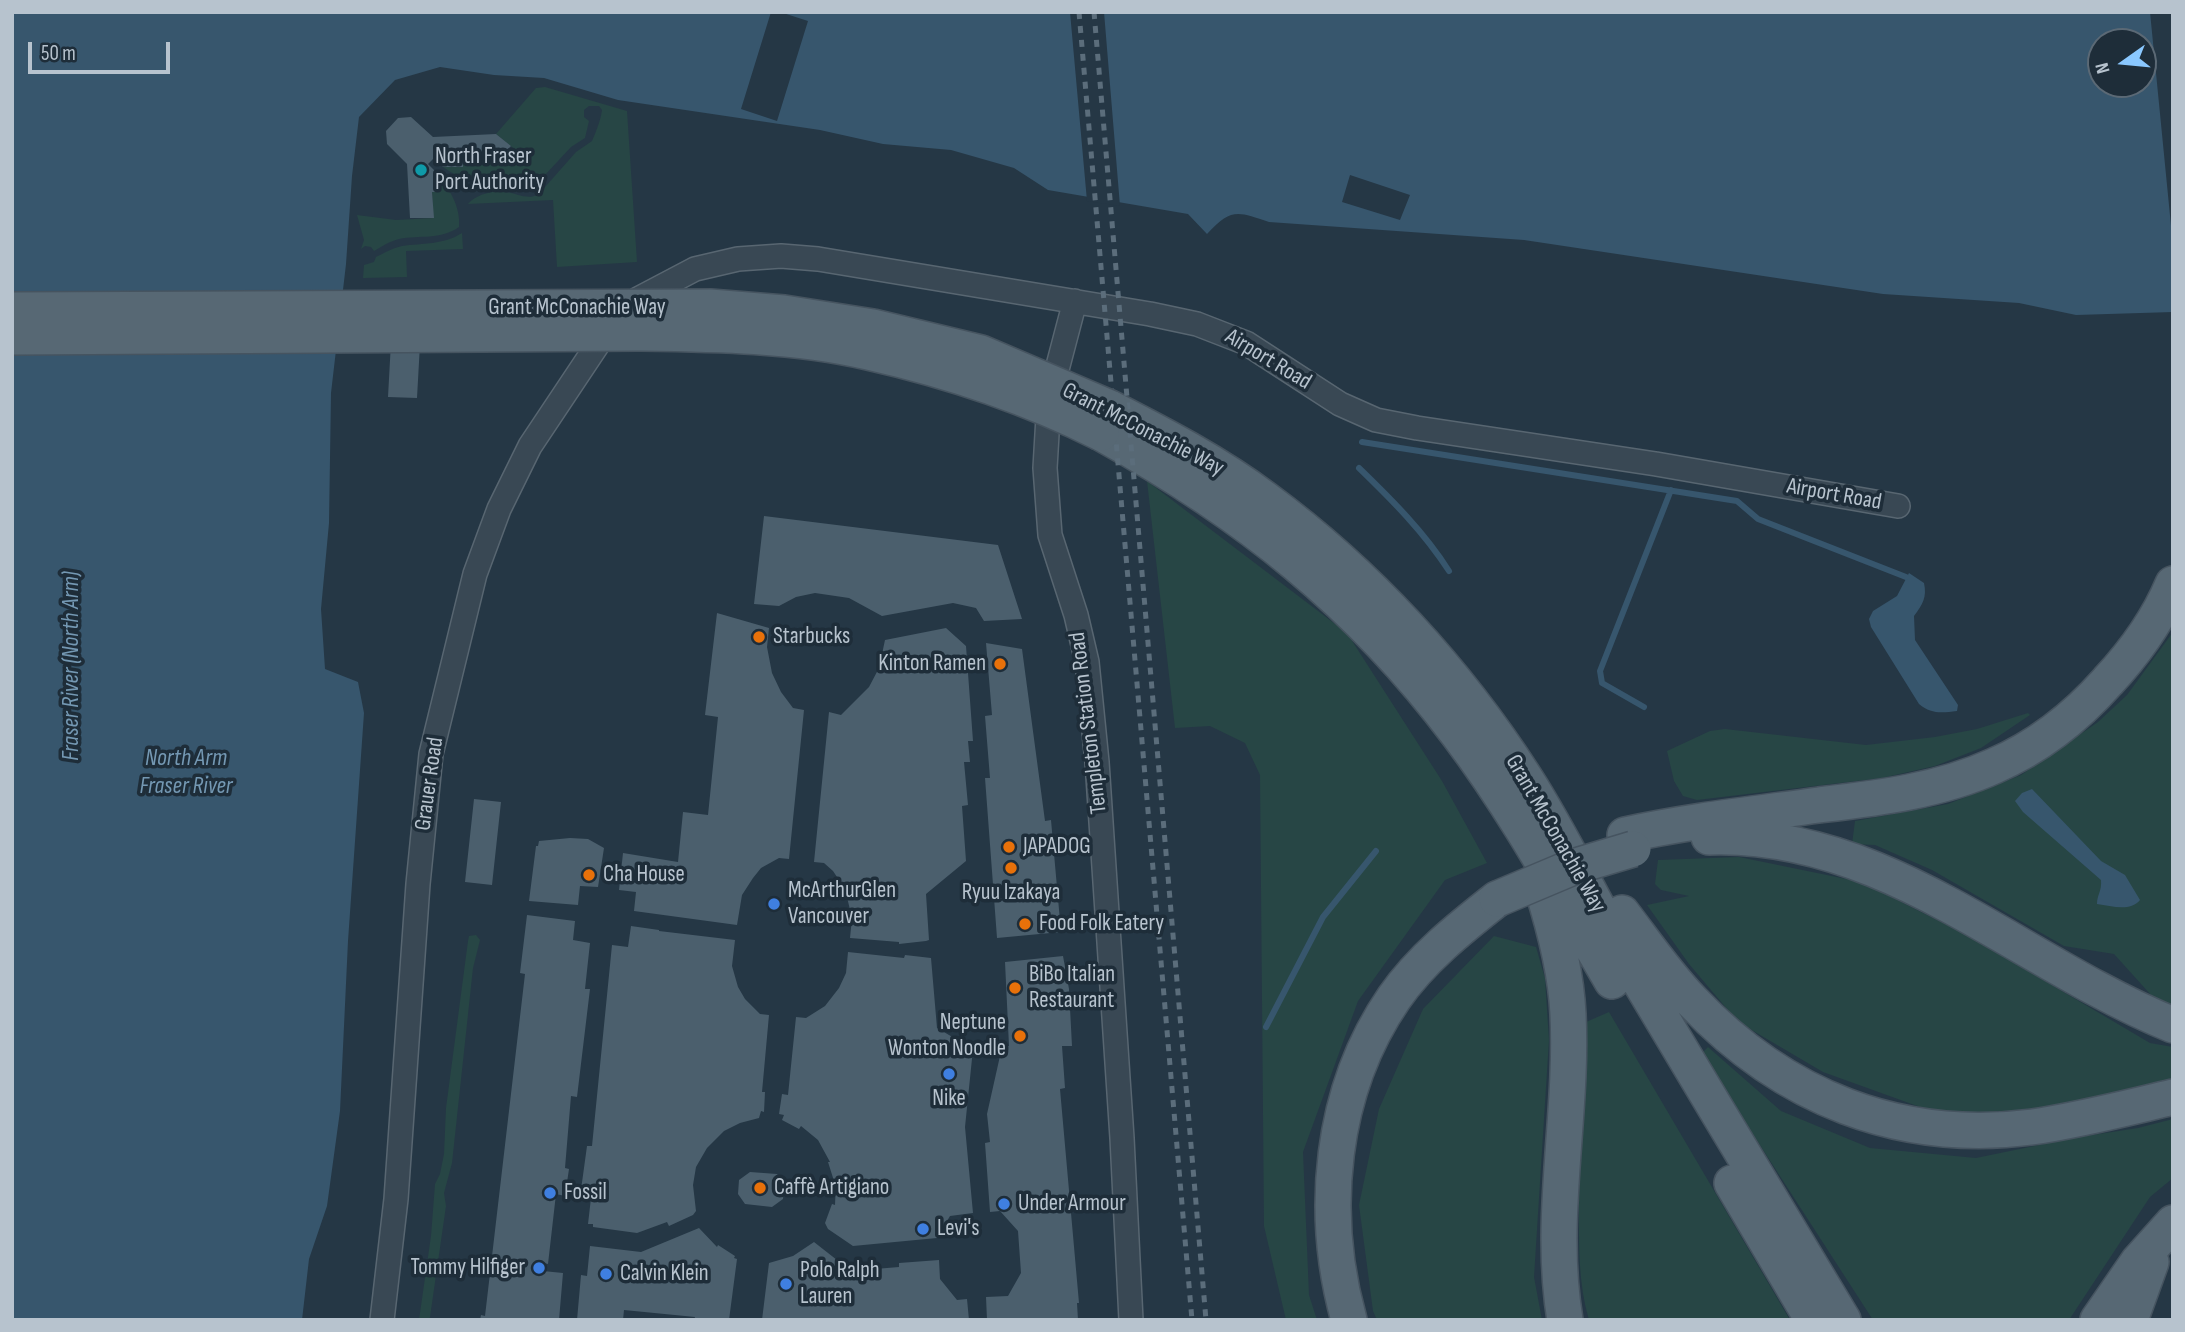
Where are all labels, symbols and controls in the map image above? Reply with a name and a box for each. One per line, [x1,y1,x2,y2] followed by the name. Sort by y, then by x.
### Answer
[32,28,173,72] scale bar
[2087,28,2157,98] north arrow
[41,41,76,66] text: 50 m
[2091,60,2116,76] text: N
[435,143,544,197] place label: North Fraser Port Authority
[413,162,429,178] marker: North Fraser Port Authority
[488,294,666,322] street label: Grant McConachie Way
[1220,324,1316,396] street label: Airport Road
[1058,377,1228,483] street label: Grant McConachie Way
[1785,473,1883,517] street label: Airport Road
[58,571,86,761] water label: Fraser River (North Arm)
[773,623,850,651] place label: Starbucks
[751,629,767,645] marker: Starbucks
[1064,631,1114,815] street label: Templeton Station Road
[878,650,986,678] place label: Kinton Ramen
[992,656,1008,672] marker: Kinton Ramen
[410,736,450,832] street label: Grauer Road
[139,745,233,801] water label: North Arm Fraser River
[1499,750,1611,918] street label: Grant McConachie Way
[1023,833,1091,861] place label: JAPADOG
[1001,839,1017,855] marker: JAPADOG
[1003,860,1019,876] marker: Ryuu Izakaya
[603,861,685,889] place label: Cha House
[581,867,597,883] marker: Cha House
[788,877,896,931] place label: McArthurGlen Vancouver
[962,879,1060,907] place label: Ryuu Izakaya
[766,896,782,912] marker: McArthurGlen Vancouver
[1039,910,1164,938] place label: Food Folk Eatery
[1017,916,1033,932] marker: Food Folk Eatery
[1029,961,1115,1015] place label: BiBo Italian Restaurant
[1007,980,1023,996] marker: BiBo Italian Restaurant
[888,1009,1006,1063] place label: Neptune Wonton Noodle
[1012,1028,1028,1044] marker: Neptune Wonton Noodle
[941,1066,957,1082] marker: Nike
[932,1085,966,1113] place label: Nike
[774,1174,889,1202] place label: Caffè Artigiano
[564,1179,607,1207] place label: Fossil
[752,1180,768,1196] marker: Caffè Artigiano
[542,1185,558,1201] marker: Fossil
[1018,1190,1126,1218] place label: Under Armour
[996,1196,1012,1212] marker: Under Armour
[937,1215,979,1243] place label: Levi's
[915,1221,931,1237] marker: Levi's
[410,1254,525,1282] place label: Tommy Hilfiger
[800,1257,880,1311] place label: Polo Ralph Lauren
[531,1260,547,1276] marker: Tommy Hilfiger
[620,1260,709,1288] place label: Calvin Klein
[598,1266,614,1282] marker: Calvin Klein
[778,1276,794,1292] marker: Polo Ralph Lauren

